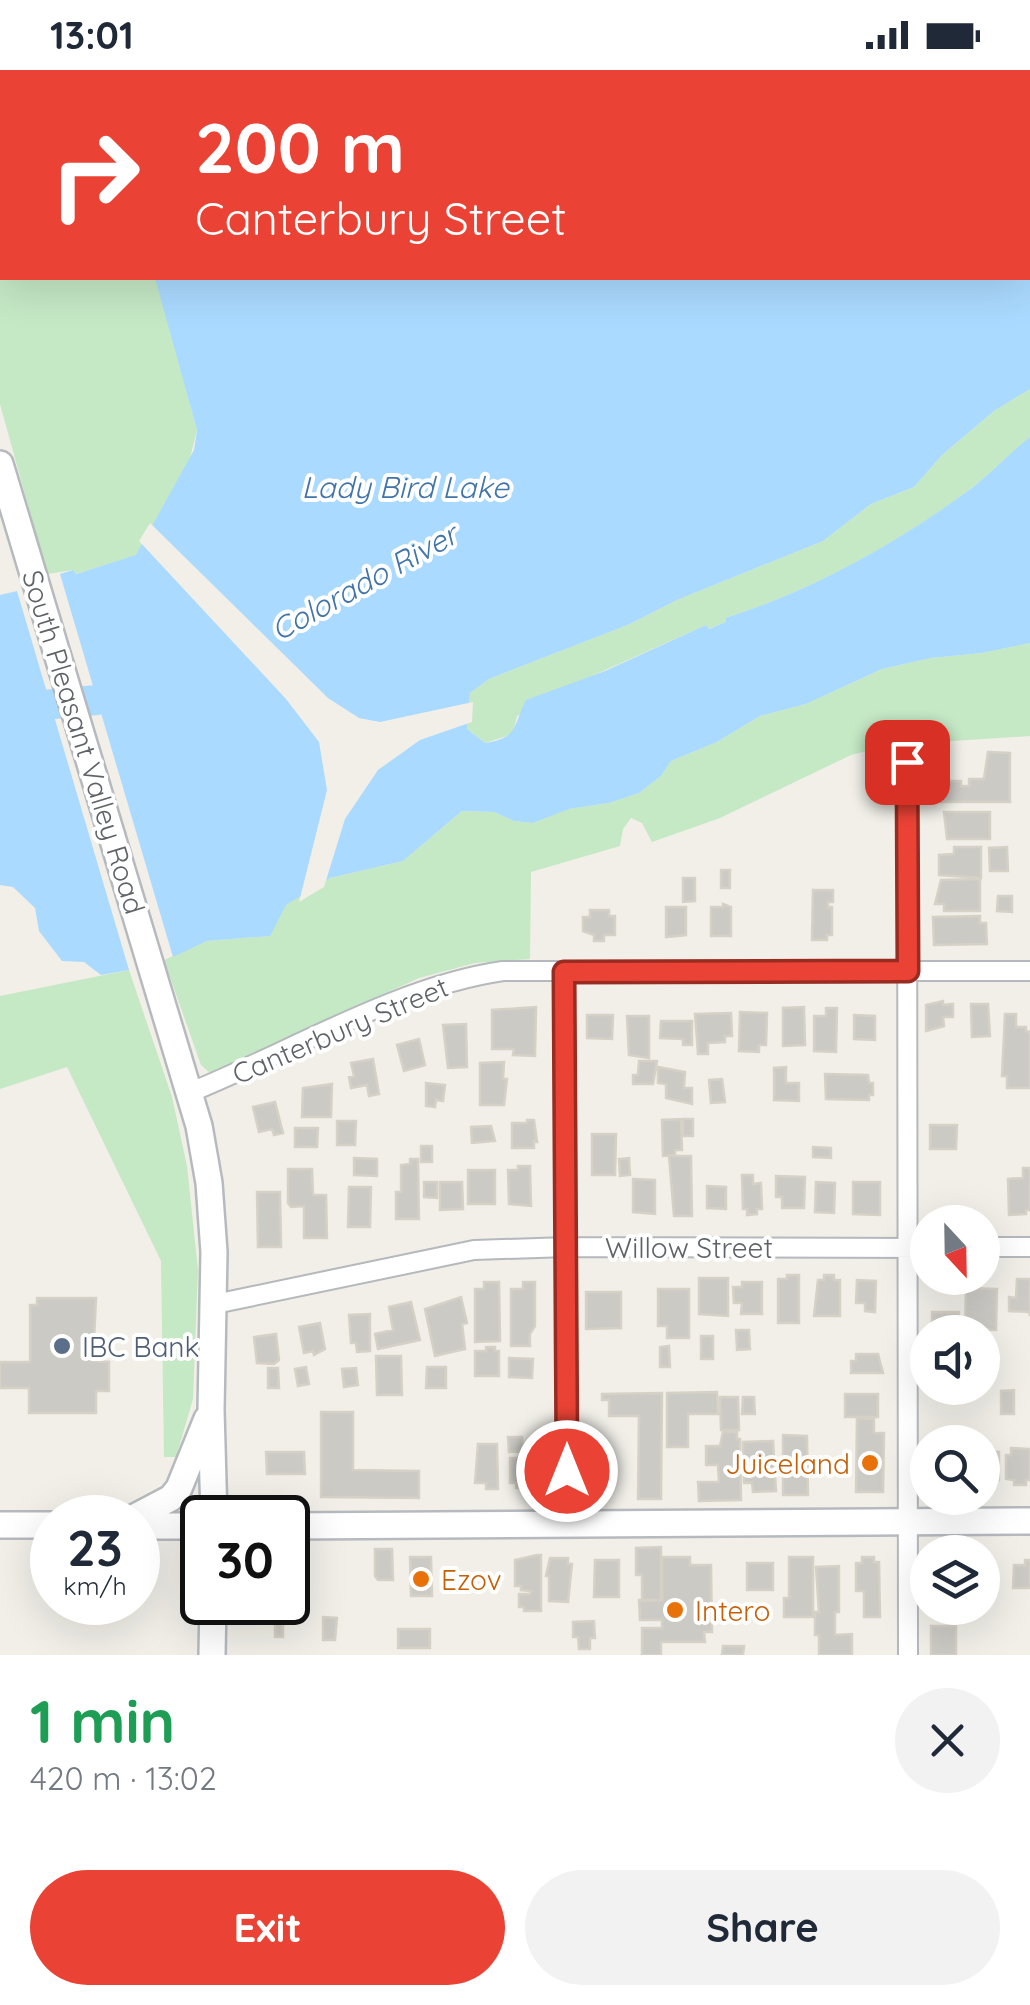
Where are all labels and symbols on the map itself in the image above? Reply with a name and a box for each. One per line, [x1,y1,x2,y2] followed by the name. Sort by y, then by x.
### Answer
[301,468,510,506] water label: Lady Bird Lake
[264,514,467,649] water label: Colorado River
[15,566,153,918] street label: South Pleasant Valley Road
[865,720,950,805] pin
[227,969,453,1091] street label: Canterbury Street
[910,1205,1000,1295] north arrow
[605,1230,773,1265] street label: Willow Street
[82,1329,200,1364] place label: IBC Bank
[51,1335,73,1357] marker: IBC Bank
[515,1419,619,1523] position arrow
[725,1446,850,1481] place label: Juiceland
[859,1452,881,1474] marker: Juiceland
[180,1495,310,1625] speed limit sign: 30
[441,1562,502,1597] place label: Ezov
[410,1568,432,1590] marker: Ezov
[695,1593,770,1628] place label: Intero
[664,1599,686,1621] marker: Intero

